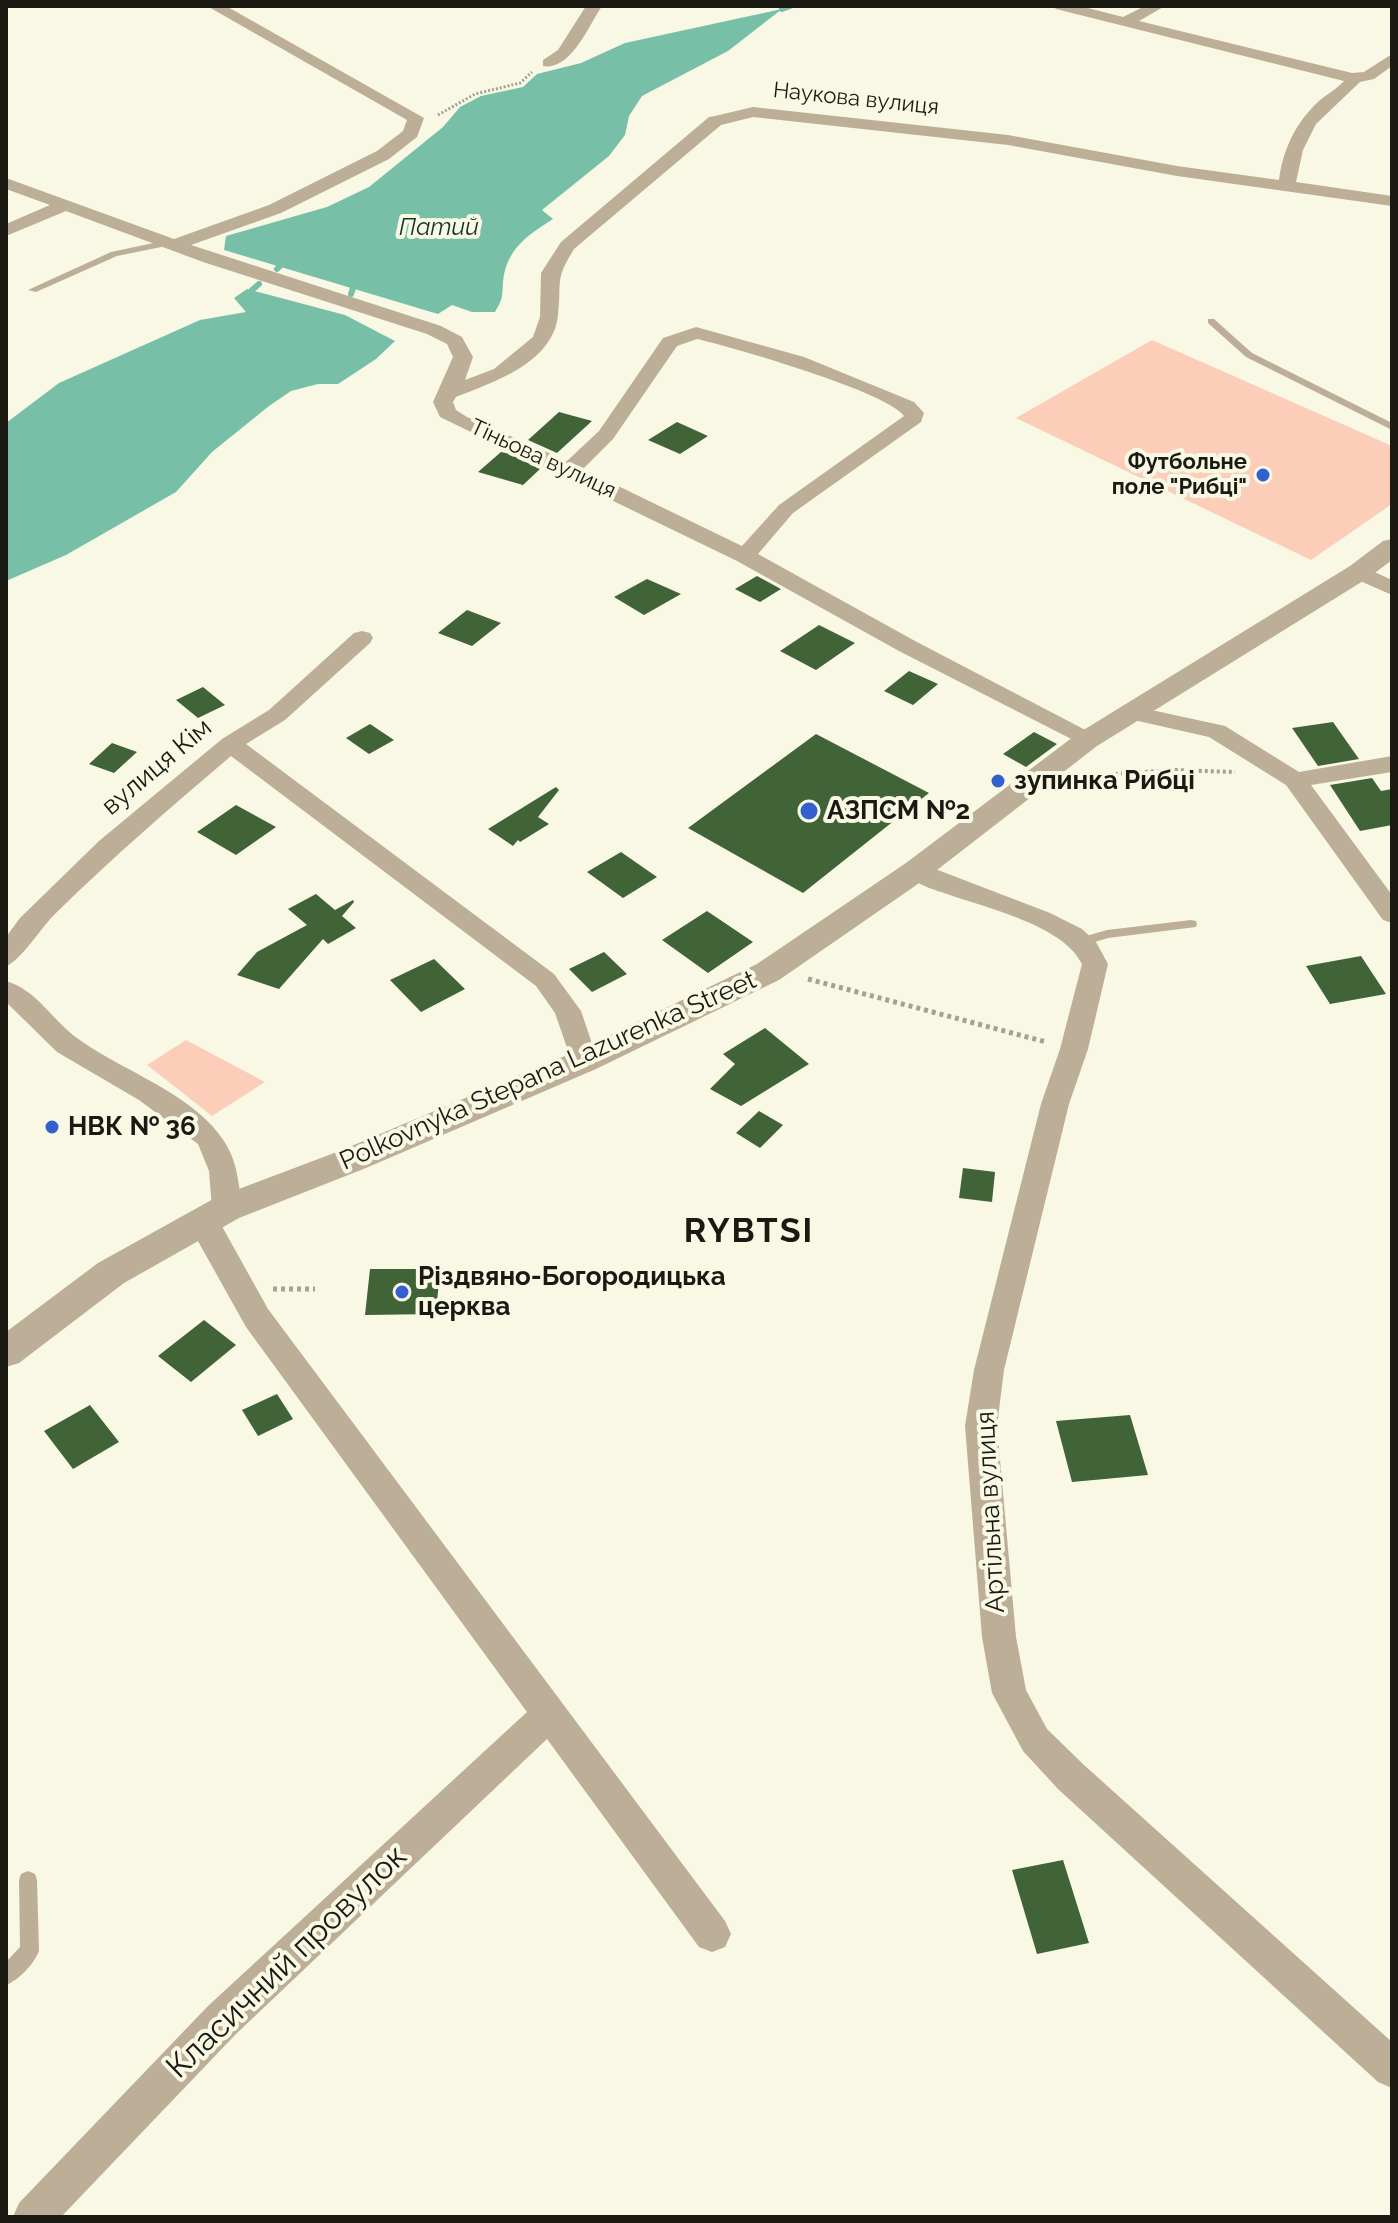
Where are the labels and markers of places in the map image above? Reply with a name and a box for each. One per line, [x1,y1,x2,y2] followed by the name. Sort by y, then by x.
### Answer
[1112,449,1247,500] place label: Футбольне поле "Рибці"
[1254,466,1272,484] marker: Футбольне поле "Рибці"
[1014,765,1195,797] place label: зупинка Рибці
[989,772,1007,790] marker: зупинка Рибці
[827,795,970,827] place label: АЗПСМ №2
[798,800,820,822] marker: АЗПСМ №2
[68,1111,196,1143] place label: НВК № 36
[43,1118,61,1136] marker: НВК № 36
[418,1261,726,1322] place label: Різдвяно-Богородицька церква
[393,1283,411,1301] marker: Різдвяно-Богородицька церква

